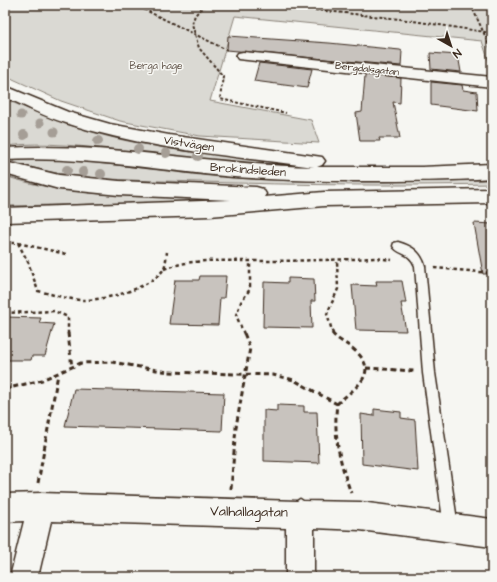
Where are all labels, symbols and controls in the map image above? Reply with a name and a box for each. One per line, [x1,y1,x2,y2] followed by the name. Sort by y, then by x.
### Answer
[431,26,471,66] north arrow
[450,45,464,61] text: N
[130,59,183,74] park label: Berga hage
[334,59,400,80] street label: Bergdalsgatan
[162,132,216,157] street label: Vistvägen
[209,159,287,181] street label: Brokindsleden
[210,501,288,523] street label: Valhallagatan

